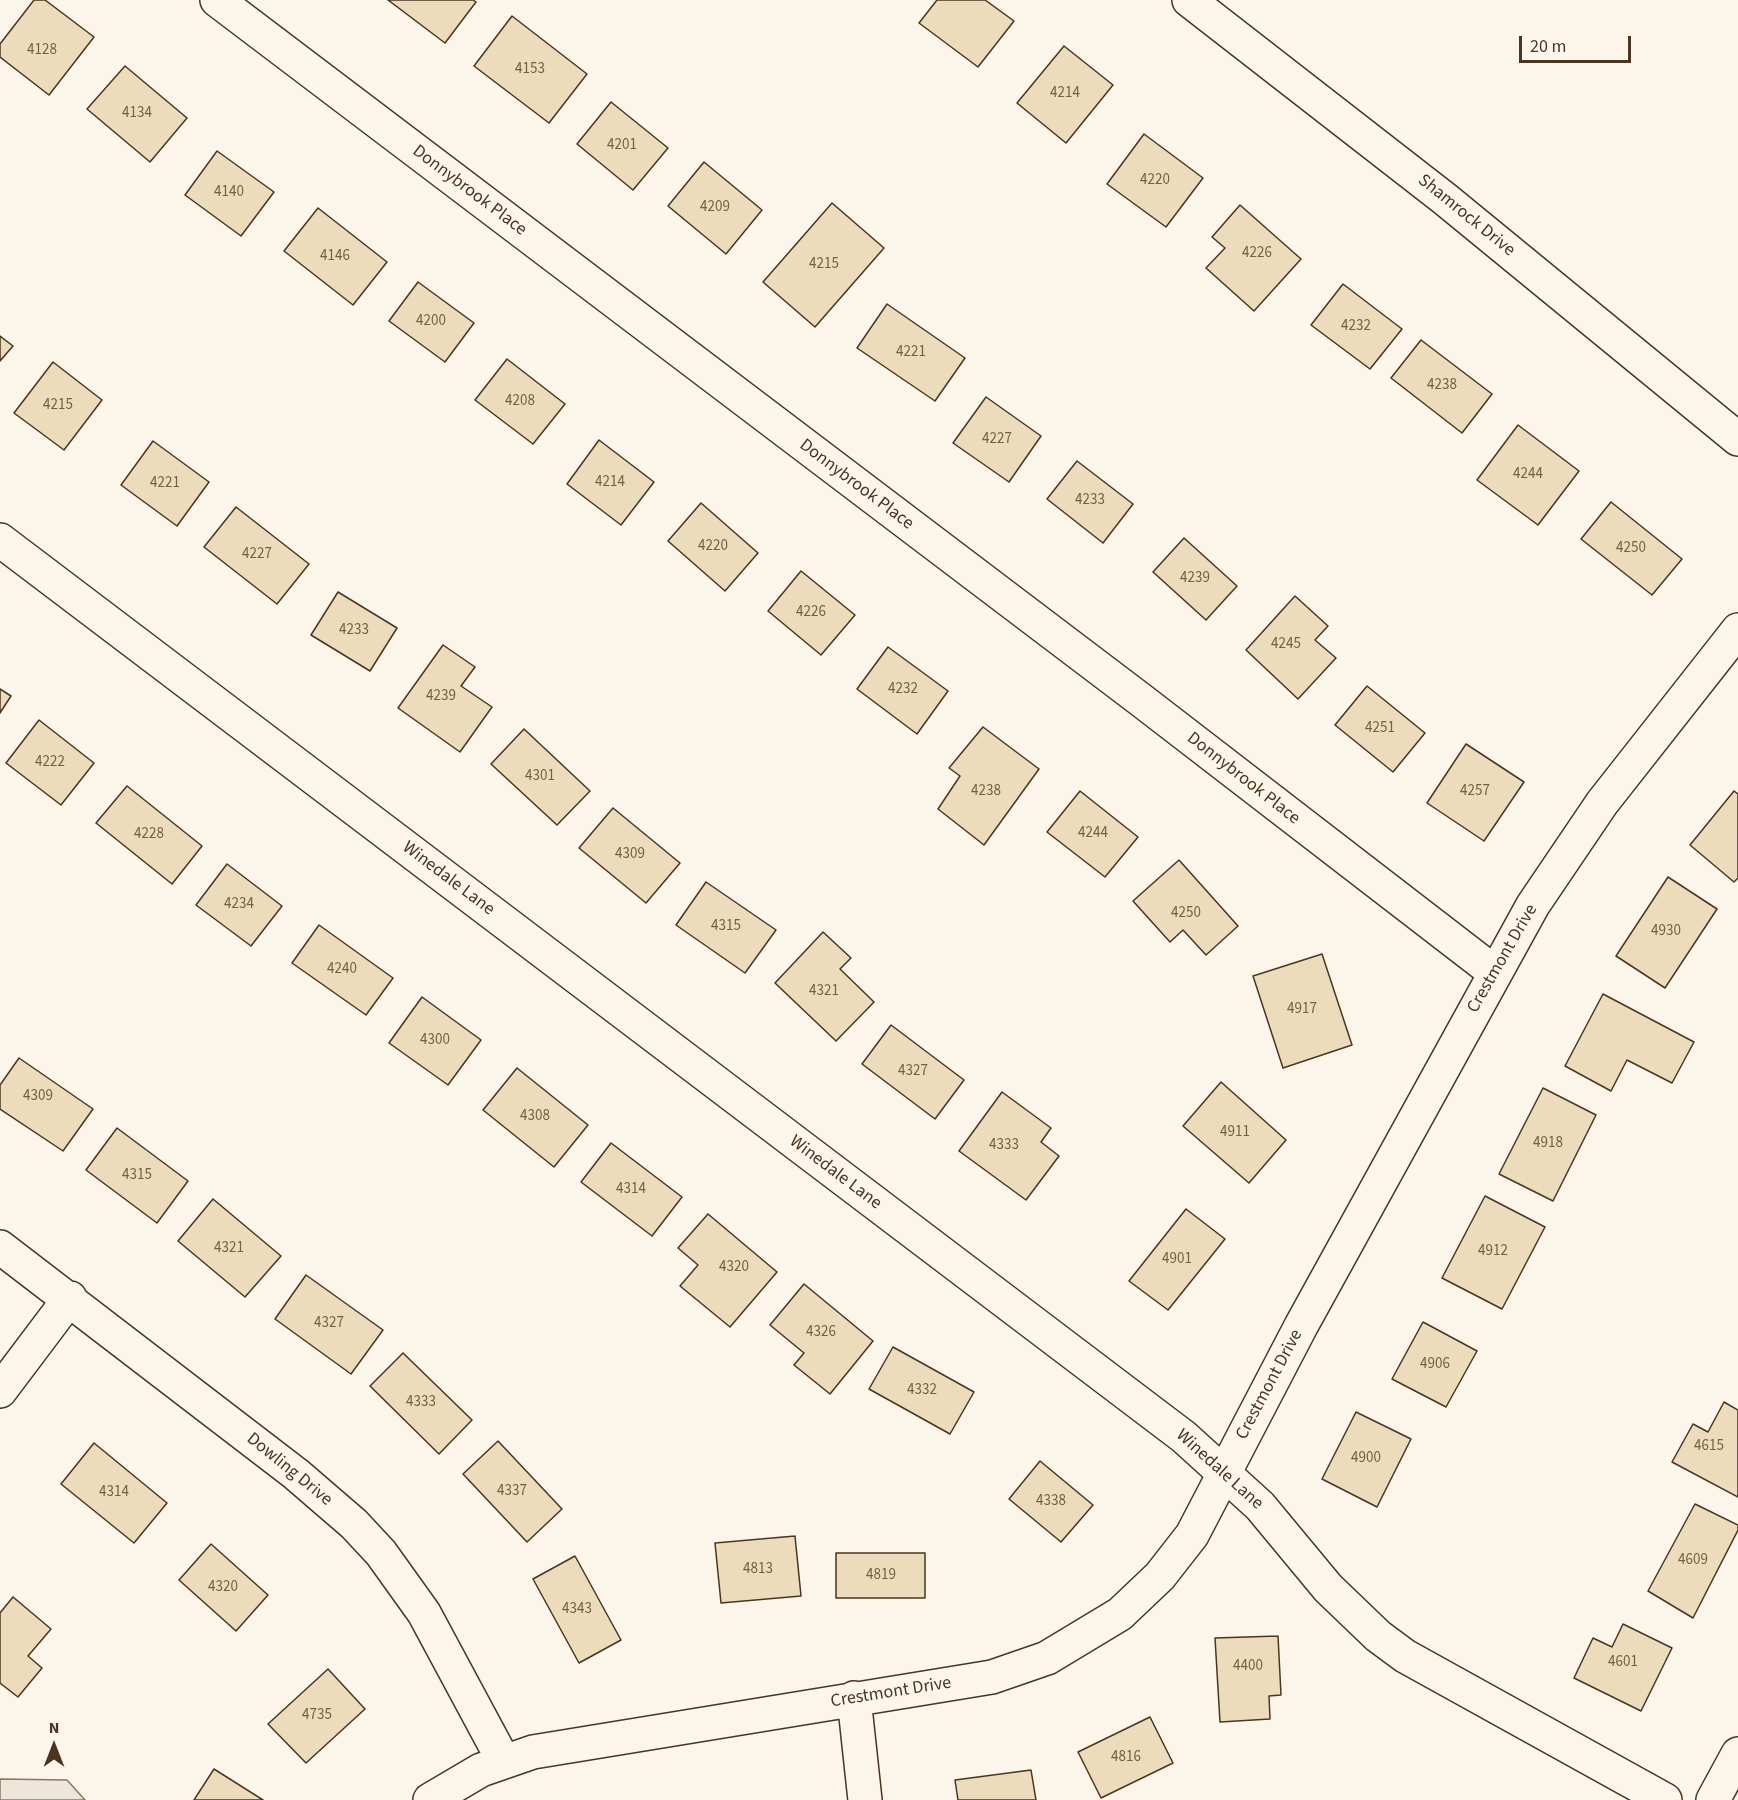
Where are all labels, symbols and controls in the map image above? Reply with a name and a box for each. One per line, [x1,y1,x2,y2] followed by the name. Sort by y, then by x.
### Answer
[1522,24,1634,62] scale bar
[1530,34,1566,59] text: 20 m
[27,42,57,60] house number: 4128
[515,61,545,79] house number: 4153
[1050,85,1080,103] house number: 4214
[122,105,152,123] house number: 4134
[607,137,637,155] house number: 4201
[408,141,530,241] street label: Donnybrook Place
[1413,170,1519,262] street label: Shamrock Drive
[1140,172,1170,190] house number: 4220
[214,184,244,202] house number: 4140
[700,199,730,217] house number: 4209
[1242,245,1272,263] house number: 4226
[320,248,350,266] house number: 4146
[809,256,839,274] house number: 4215
[416,313,446,331] house number: 4200
[1341,318,1371,336] house number: 4232
[896,344,926,362] house number: 4221
[1427,377,1457,395] house number: 4238
[505,393,535,411] house number: 4208
[43,397,73,415] house number: 4215
[982,431,1012,449] house number: 4227
[795,435,917,535] street label: Donnybrook Place
[1513,466,1543,484] house number: 4244
[595,474,625,492] house number: 4214
[150,475,180,493] house number: 4221
[1075,492,1105,510] house number: 4233
[698,538,728,556] house number: 4220
[1616,540,1646,558] house number: 4250
[242,546,272,564] house number: 4227
[1180,570,1210,588] house number: 4239
[796,604,826,622] house number: 4226
[339,622,369,640] house number: 4233
[1271,636,1301,654] house number: 4245
[888,681,918,699] house number: 4232
[426,688,456,706] house number: 4239
[1365,720,1395,738] house number: 4251
[1182,728,1304,830] street label: Donnybrook Place
[35,754,65,772] house number: 4222
[525,768,555,786] house number: 4301
[971,783,1001,801] house number: 4238
[1460,783,1490,801] house number: 4257
[1078,825,1108,843] house number: 4244
[134,826,164,844] house number: 4228
[398,837,498,921] street label: Winedale Lane
[615,846,645,864] house number: 4309
[224,896,254,914] house number: 4234
[1463,901,1543,1017] street label: Crestmont Drive
[1171,905,1201,923] house number: 4250
[711,918,741,936] house number: 4315
[1651,923,1681,941] house number: 4930
[327,961,357,979] house number: 4240
[809,983,839,1001] house number: 4321
[1287,1001,1317,1019] house number: 4917
[420,1032,450,1050] house number: 4300
[898,1063,928,1081] house number: 4327
[23,1088,53,1106] house number: 4309
[520,1108,550,1126] house number: 4308
[1220,1124,1250,1142] house number: 4911
[785,1131,885,1215] street label: Winedale Lane
[1533,1135,1563,1153] house number: 4918
[989,1137,1019,1155] house number: 4333
[122,1167,152,1185] house number: 4315
[616,1181,646,1199] house number: 4314
[214,1240,244,1258] house number: 4321
[1478,1243,1508,1261] house number: 4912
[1162,1251,1192,1269] house number: 4901
[719,1259,749,1277] house number: 4320
[314,1315,344,1333] house number: 4327
[806,1324,836,1342] house number: 4326
[1232,1326,1308,1444] street label: Crestmont Drive
[1420,1356,1450,1374] house number: 4906
[907,1382,937,1400] house number: 4332
[406,1394,436,1412] house number: 4333
[1171,1425,1267,1515] street label: Winedale Lane
[242,1429,336,1511] street label: Dowling Drive
[1694,1438,1724,1456] house number: 4615
[1351,1450,1381,1468] house number: 4900
[497,1483,527,1501] house number: 4337
[99,1484,129,1502] house number: 4314
[1036,1493,1066,1511] house number: 4338
[1678,1552,1708,1570] house number: 4609
[743,1561,773,1579] house number: 4813
[866,1567,896,1585] house number: 4819
[208,1579,238,1597] house number: 4320
[562,1601,592,1619] house number: 4343
[1608,1654,1638,1672] house number: 4601
[1233,1658,1263,1676] house number: 4400
[829,1673,953,1713] street label: Crestmont Drive
[302,1707,332,1725] house number: 4735
[24,1716,84,1776] north arrow
[49,1717,59,1739] text: N
[1111,1749,1141,1767] house number: 4816

